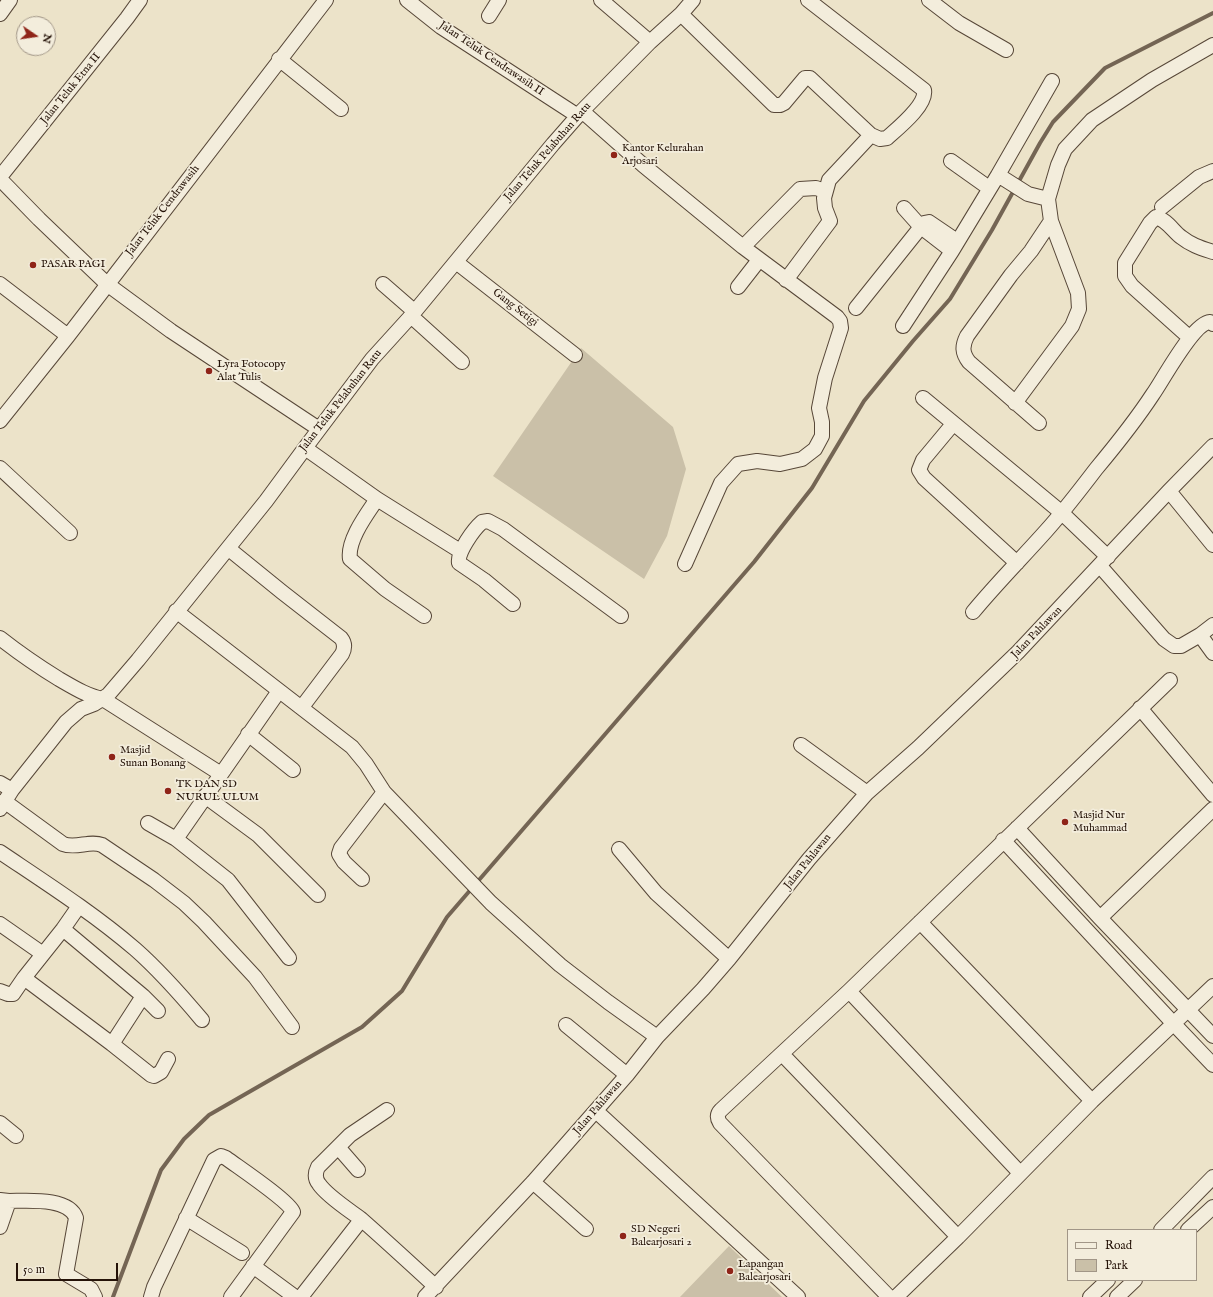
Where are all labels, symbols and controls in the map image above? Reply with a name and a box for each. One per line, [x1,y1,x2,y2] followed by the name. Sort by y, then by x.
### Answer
[16,16,56,56] north arrow
[436,19,546,99] street label: Jalan Teluk Cendrawasih II
[39,32,55,45] text: N
[38,51,104,127] street label: Jalan Teluk Etna II
[502,100,594,204] street label: Jalan Teluk Pelabuhan Ratu
[622,142,704,168] place label: Kantor Kelurahan Arjosari
[609,150,619,160] marker: Kantor Kelurahan Arjosari
[123,163,203,259] street label: Jalan Teluk Cendrawasih
[41,258,105,272] place label: PASAR PAGI
[28,260,38,270] marker: PASAR PAGI
[490,286,540,330] street label: Gang Setigi
[297,347,385,455] street label: Jalan Teluk Pelabuhan Ratu
[217,358,286,384] place label: Lyra Fotocopy Alat Tulis
[204,366,214,376] marker: Lyra Fotocopy Alat Tulis
[1009,604,1065,662] street label: Jalan Pahlawan
[120,744,186,770] place label: Masjid Sunan Bonang
[107,752,117,762] marker: Masjid Sunan Bonang
[176,778,259,804] place label: TK DAN SD NURUL ULUM
[163,786,173,796] marker: TK DAN SD NURUL ULUM
[1073,809,1127,835] place label: Masjid Nur Muhammad
[1060,817,1070,827] marker: Masjid Nur Muhammad
[782,832,834,892] street label: Jalan Pahlawan
[571,1078,625,1138] street label: Jalan Pahlawan
[631,1223,692,1249] place label: SD Negeri Balearjosari 2
[1067,1229,1197,1281] legend
[618,1231,628,1241] marker: SD Negeri Balearjosari 2
[1105,1238,1132,1253] text: Road
[18,1255,120,1281] scale bar
[738,1258,791,1284] place label: Lapangan Balearjosari
[1105,1258,1128,1273] text: Park
[23,1262,45,1277] text: 50 m
[725,1266,735,1276] marker: Lapangan Balearjosari

